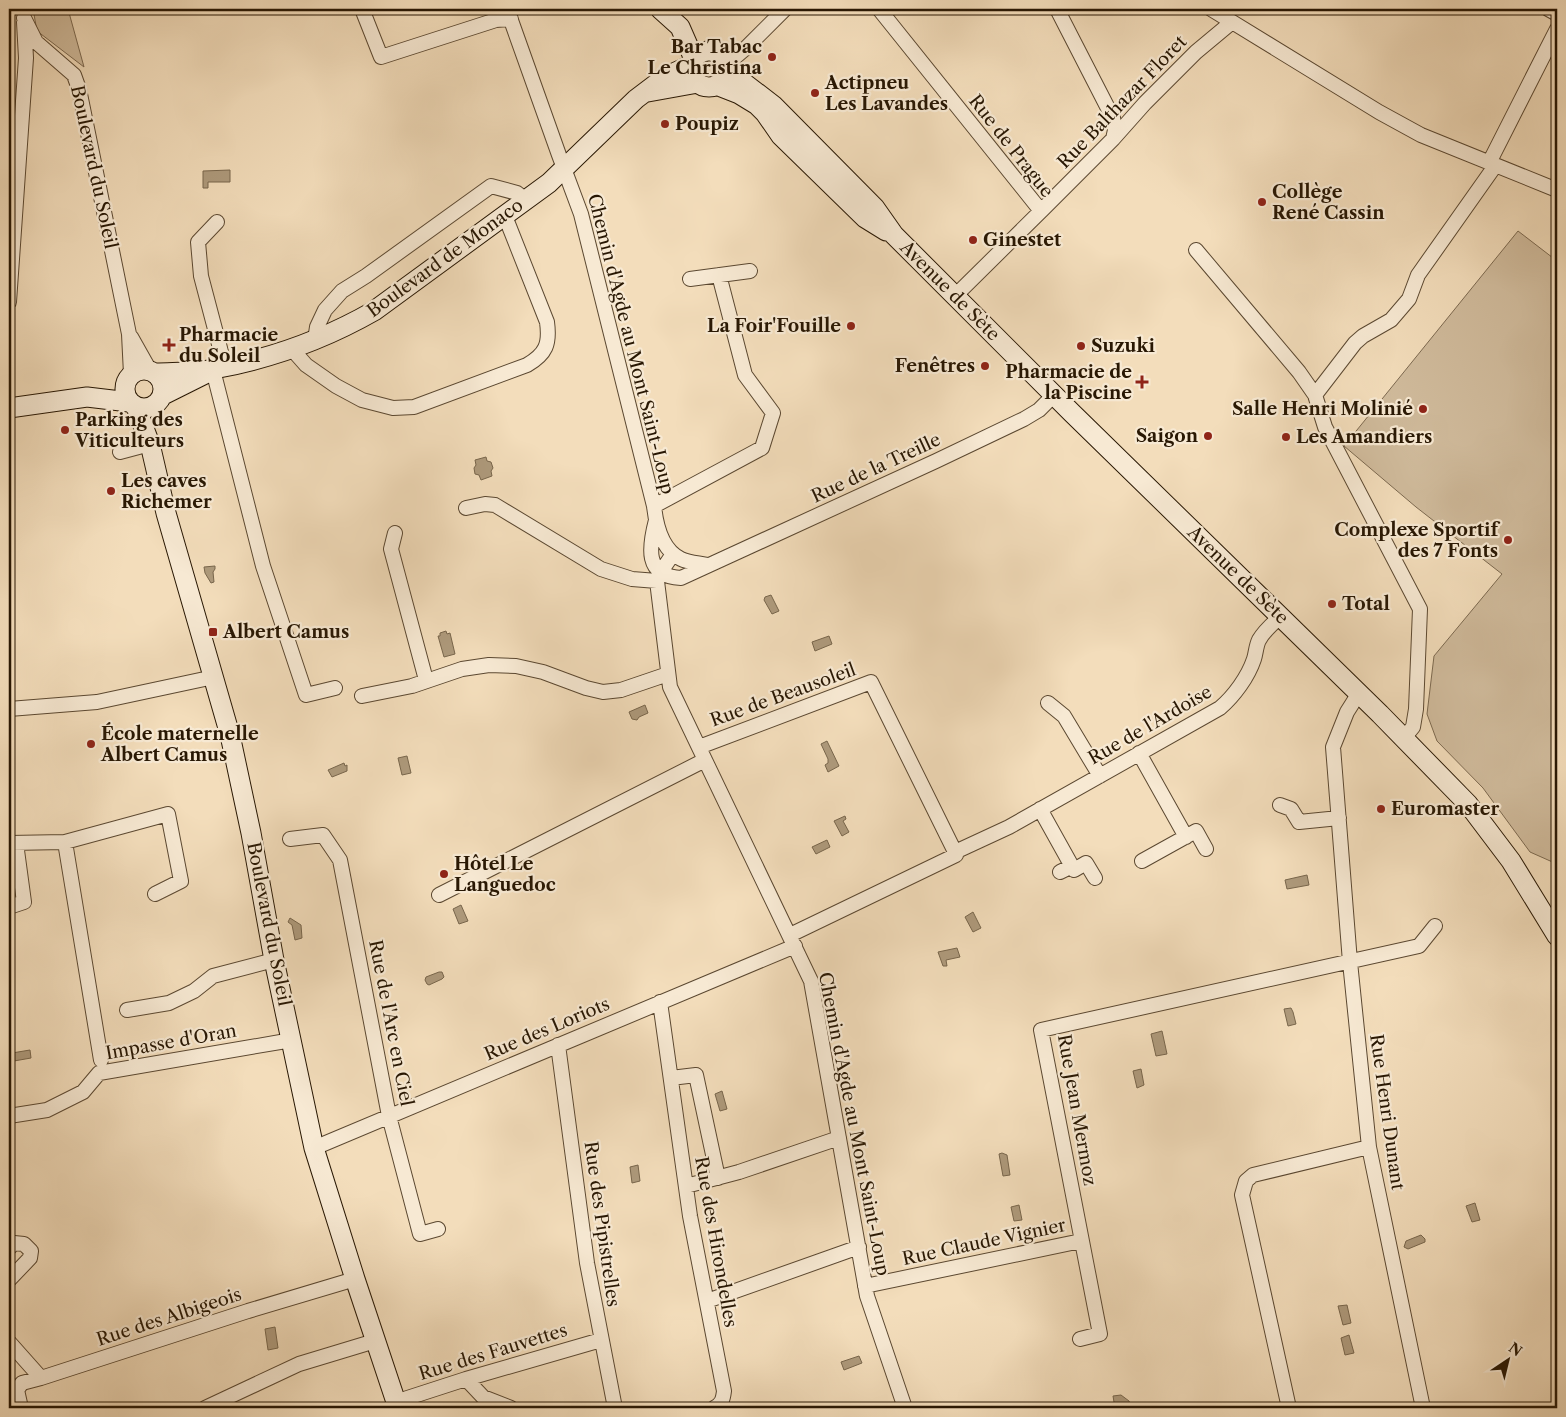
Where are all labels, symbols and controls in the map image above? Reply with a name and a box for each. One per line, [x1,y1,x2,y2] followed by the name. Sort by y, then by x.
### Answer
[1053,31,1192,173] street label: Rue Balthazar Floret
[648,36,763,79] place label: Bar Tabac Le Christina
[766,51,778,63] marker: Bar Tabac Le Christina
[824,72,948,115] place label: Actipneu Les Lavandes
[66,83,122,251] street label: Boulevard du Soleil
[809,87,821,99] marker: Actipneu Les Lavandes
[964,90,1058,202] street label: Rue de Prague
[675,113,739,135] place label: Poupiz
[659,118,671,130] marker: Poupiz
[1272,181,1385,224] place label: Collège René Cassin
[583,192,679,496] street label: Chemin d'Agde au Mont Saint-Loup
[363,194,527,322] street label: Boulevard de Monaco
[1256,196,1268,208] marker: Collège René Cassin
[983,229,1062,251] place label: Ginestet
[967,234,979,246] marker: Ginestet
[895,236,1004,345] street label: Avenue de Sète
[707,315,841,337] place label: La Foir'Fouille
[845,320,857,332] marker: La Foir'Fouille
[179,324,279,367] place label: Pharmacie du Soleil
[1091,335,1155,357] place label: Suzuki
[163,339,175,351] marker: Pharmacie du Soleil
[1075,340,1087,352] marker: Suzuki
[895,355,975,377] place label: Fenêtres
[979,360,991,372] marker: Fenêtres
[1005,361,1132,404] place label: Pharmacie de la Piscine
[1136,376,1148,388] marker: Pharmacie de la Piscine
[1232,398,1413,420] place label: Salle Henri Molinié
[1417,403,1429,415] marker: Salle Henri Molinié
[74,409,184,452] place label: Parking des Viticulteurs
[59,424,71,436] marker: Parking des Viticulteurs
[1136,425,1199,447] place label: Saigon
[1296,426,1432,448] place label: Les Amandiers
[808,428,944,508] street label: Rue de la Treille
[1202,430,1214,442] marker: Saigon
[1280,431,1292,443] marker: Les Amandiers
[121,470,212,513] place label: Les caves Richemer
[105,485,117,497] marker: Les caves Richemer
[1334,519,1500,562] place label: Complexe Sportif des 7 Fonts
[1182,521,1293,629] street label: Avenue de Sète
[1502,534,1514,546] marker: Complexe Sportif des 7 Fonts
[1342,593,1390,615] place label: Total
[1326,598,1338,610] marker: Total
[222,621,349,643] place label: Albert Camus
[207,626,219,638] marker: Albert Camus
[707,658,859,732] street label: Rue de Beausoleil
[1084,681,1216,769] street label: Rue de l'Ardoise
[100,722,259,766] place label: École maternelle Albert Camus
[85,738,97,750] marker: École maternelle Albert Camus
[1391,798,1500,820] place label: Euromaster
[1375,803,1387,815] marker: Euromaster
[242,840,296,1008] street label: Boulevard du Soleil
[454,853,556,896] place label: Hôtel Le Languedoc
[438,868,450,880] marker: Hôtel Le Languedoc
[364,938,418,1108] street label: Rue de l'Arc en Ciel
[814,970,894,1278] street label: Chemin d'Agde au Mont Saint-Loup
[481,993,613,1065] street label: Rue des Loriots
[104,1020,238,1064] street label: Impasse d'Oran
[1053,1033,1101,1187] street label: Rue Jean Mermoz
[1365,1033,1409,1192] street label: Rue Henri Dunant
[579,1140,625,1308] street label: Rue des Pipistrelles
[690,1155,742,1329] street label: Rue des Hirondelles
[900,1214,1068,1270] street label: Rue Claude Vignier
[94,1283,244,1351] street label: Rue des Albigeois
[416,1319,570,1385] street label: Rue des Fauvettes
[1484,1334,1534,1384] north arrow
[1505,1338,1526,1360] text: N

